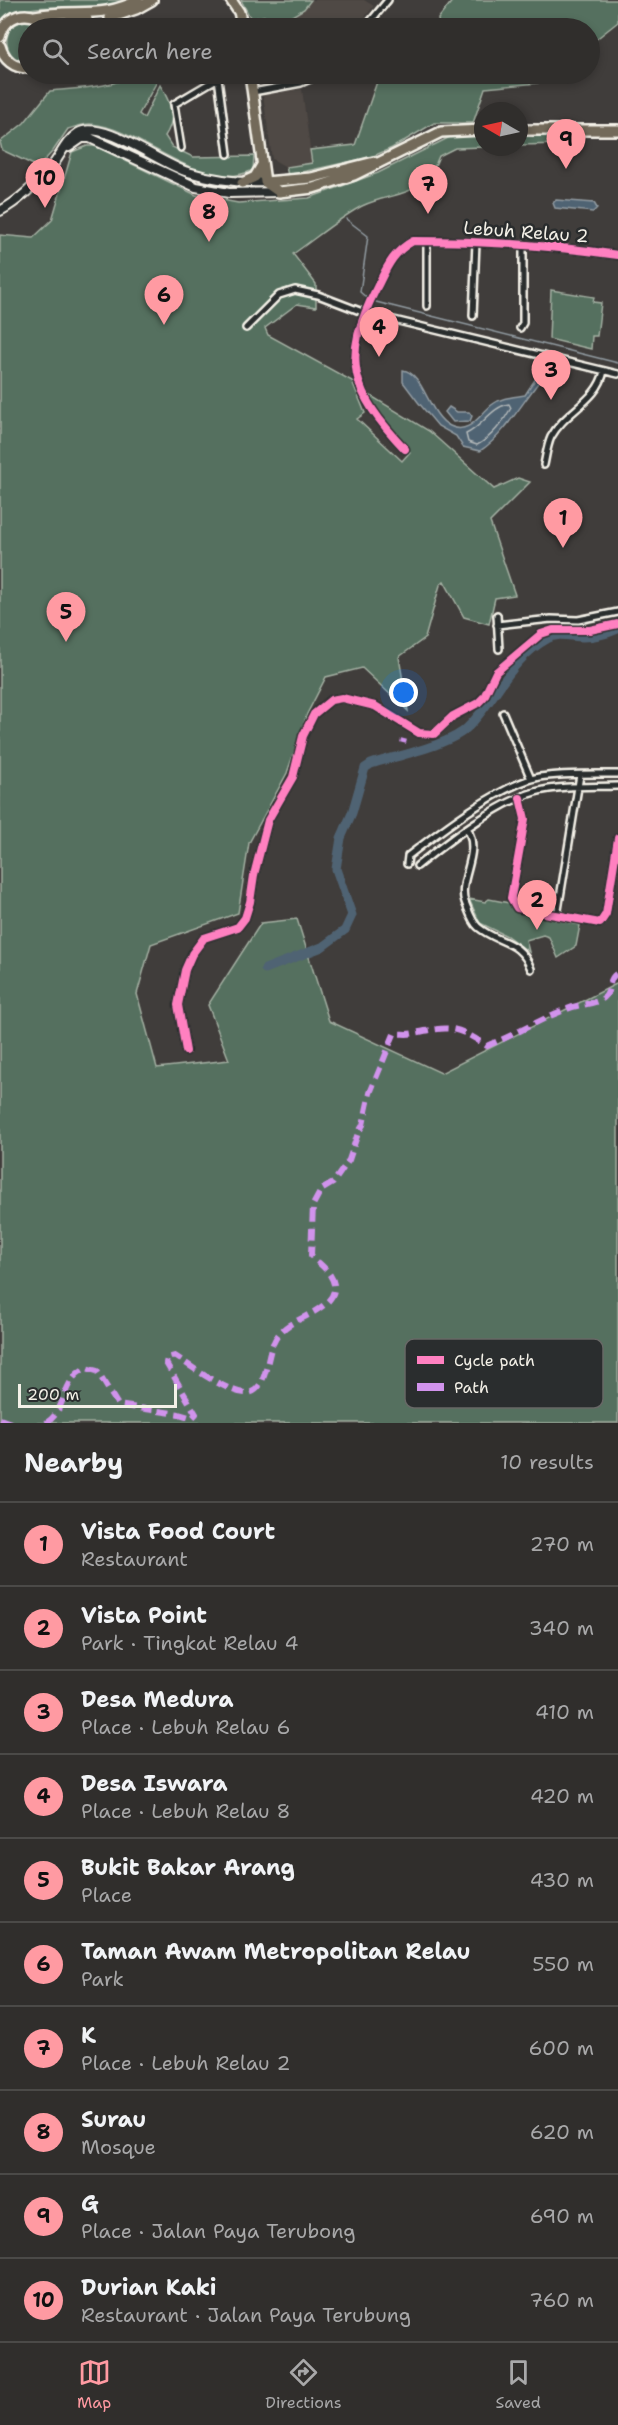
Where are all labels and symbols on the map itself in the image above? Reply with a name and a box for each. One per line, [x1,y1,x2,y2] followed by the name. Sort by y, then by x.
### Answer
[474,102,528,156] north arrow
[546,120,586,169] pin: 9
[26,158,64,208] pin: 10
[408,164,448,214] pin: 7
[190,192,228,242] pin: 8
[463,216,589,248] street label: Lebuh Relau 2
[144,276,184,325] pin: 6
[360,308,398,357] pin: 4
[532,350,570,400] pin: 3
[544,498,582,548] pin: 1
[46,592,86,642] pin: 5
[389,678,418,707] your location
[518,880,556,930] pin: 2
[405,1339,603,1408] legend
[454,1350,535,1371] text: Cycle path
[454,1377,489,1398] text: Path
[18,1381,177,1408] scale bar

